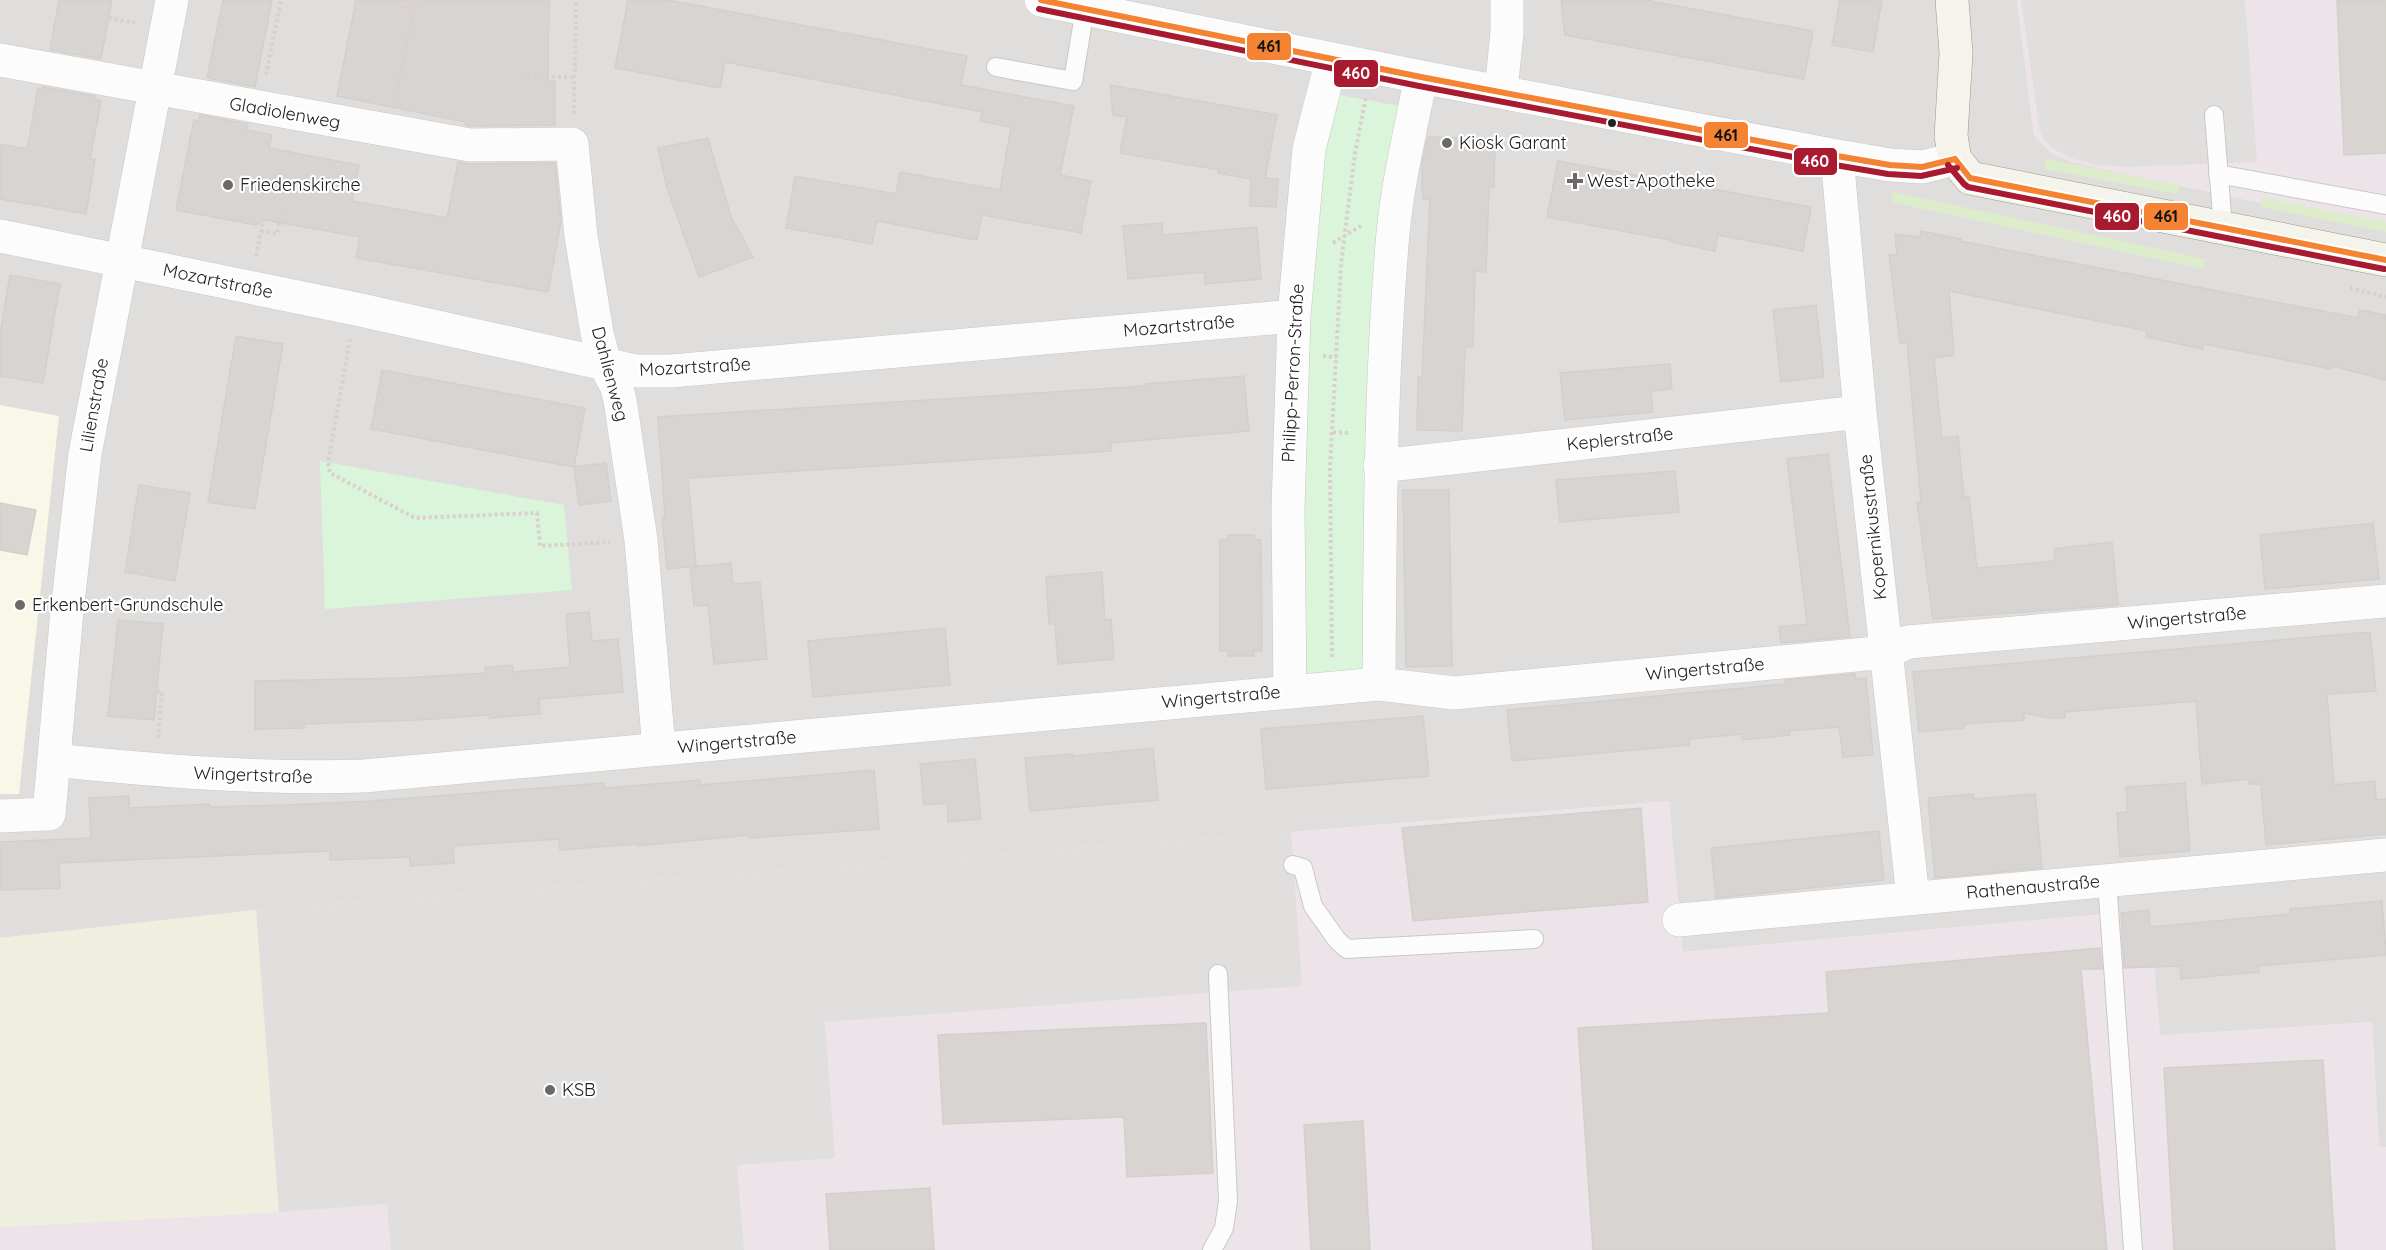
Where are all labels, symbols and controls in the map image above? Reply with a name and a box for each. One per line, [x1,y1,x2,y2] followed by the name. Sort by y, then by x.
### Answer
[1246,32,1292,61] line badge: 461
[1257,36,1281,56] text: 461
[1333,59,1379,88] line badge: 460
[1342,63,1370,83] text: 460
[228,91,343,134] street label: Gladiolenweg
[1606,117,1618,129] unlabelled marker
[1703,121,1749,149] line badge: 461
[1714,125,1738,145] text: 461
[1459,131,1567,154] place label: Kiosk Garant
[1440,136,1454,150] marker: Kiosk Garant
[1793,147,1838,176] line badge: 460
[1801,151,1829,171] text: 460
[1587,169,1715,192] place label: West-Apotheke
[240,173,361,196] place label: Friedenskirche
[1568,174,1582,188] marker: West-Apotheke
[221,178,235,192] marker: Friedenskirche
[2094,202,2140,231] line badge: 460
[2143,202,2189,231] line badge: 461
[2103,206,2131,226] text: 460
[2154,206,2178,226] text: 461
[161,258,275,303] street label: Mozartstraße
[1276,283,1309,463] street label: Philipp-Perron-Straße
[1122,309,1236,342] street label: Mozartstraße
[587,324,634,424] street label: Dahlienweg
[639,352,751,381] street label: Mozartstraße
[74,356,113,454] street label: Lilienstraße
[1565,421,1674,456] street label: Keplerstraße
[1853,453,1892,601] street label: Kopernikusstraße
[32,593,223,616] place label: Erkenbert-Grundschule
[13,598,27,612] marker: Erkenbert-Grundschule
[2127,601,2247,634] street label: Wingertstraße
[1645,652,1765,685] street label: Wingertstraße
[1161,680,1281,713] street label: Wingertstraße
[677,725,797,758] street label: Wingertstraße
[193,761,313,788] street label: Wingertstraße
[1965,869,2101,904] street label: Rathenaustraße
[562,1078,596,1101] place label: KSB
[543,1083,557,1097] marker: KSB

